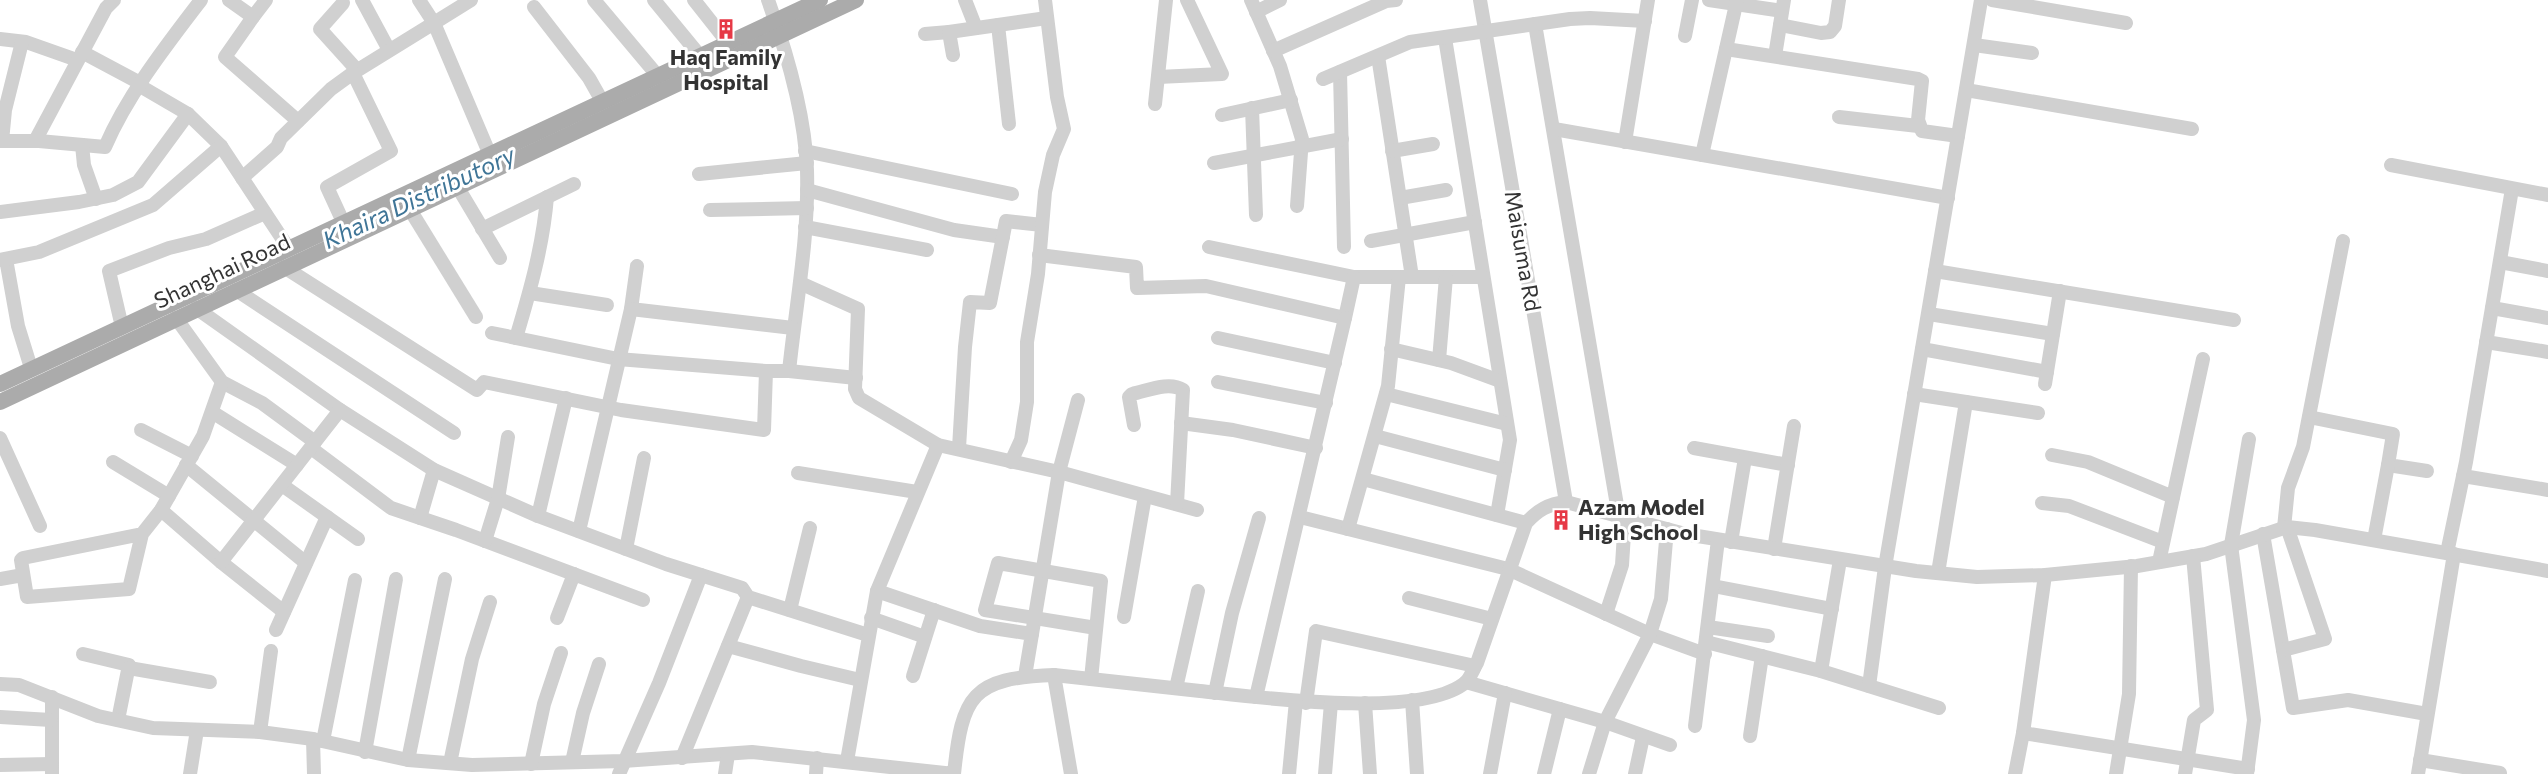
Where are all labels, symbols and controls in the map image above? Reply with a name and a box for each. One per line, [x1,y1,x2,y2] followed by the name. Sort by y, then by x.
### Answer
[714,17,738,41] building icon: Haq Family Hospital
[670,43,782,95] place label: Haq Family Hospital
[318,139,521,254] water label: Khaira Distributory
[1500,189,1547,313] street label: Maisuma Rd
[150,227,294,314] street label: Shanghai Road
[1578,493,1705,545] place label: Azam Model High School
[1549,508,1573,532] building icon: Azam Model High School

